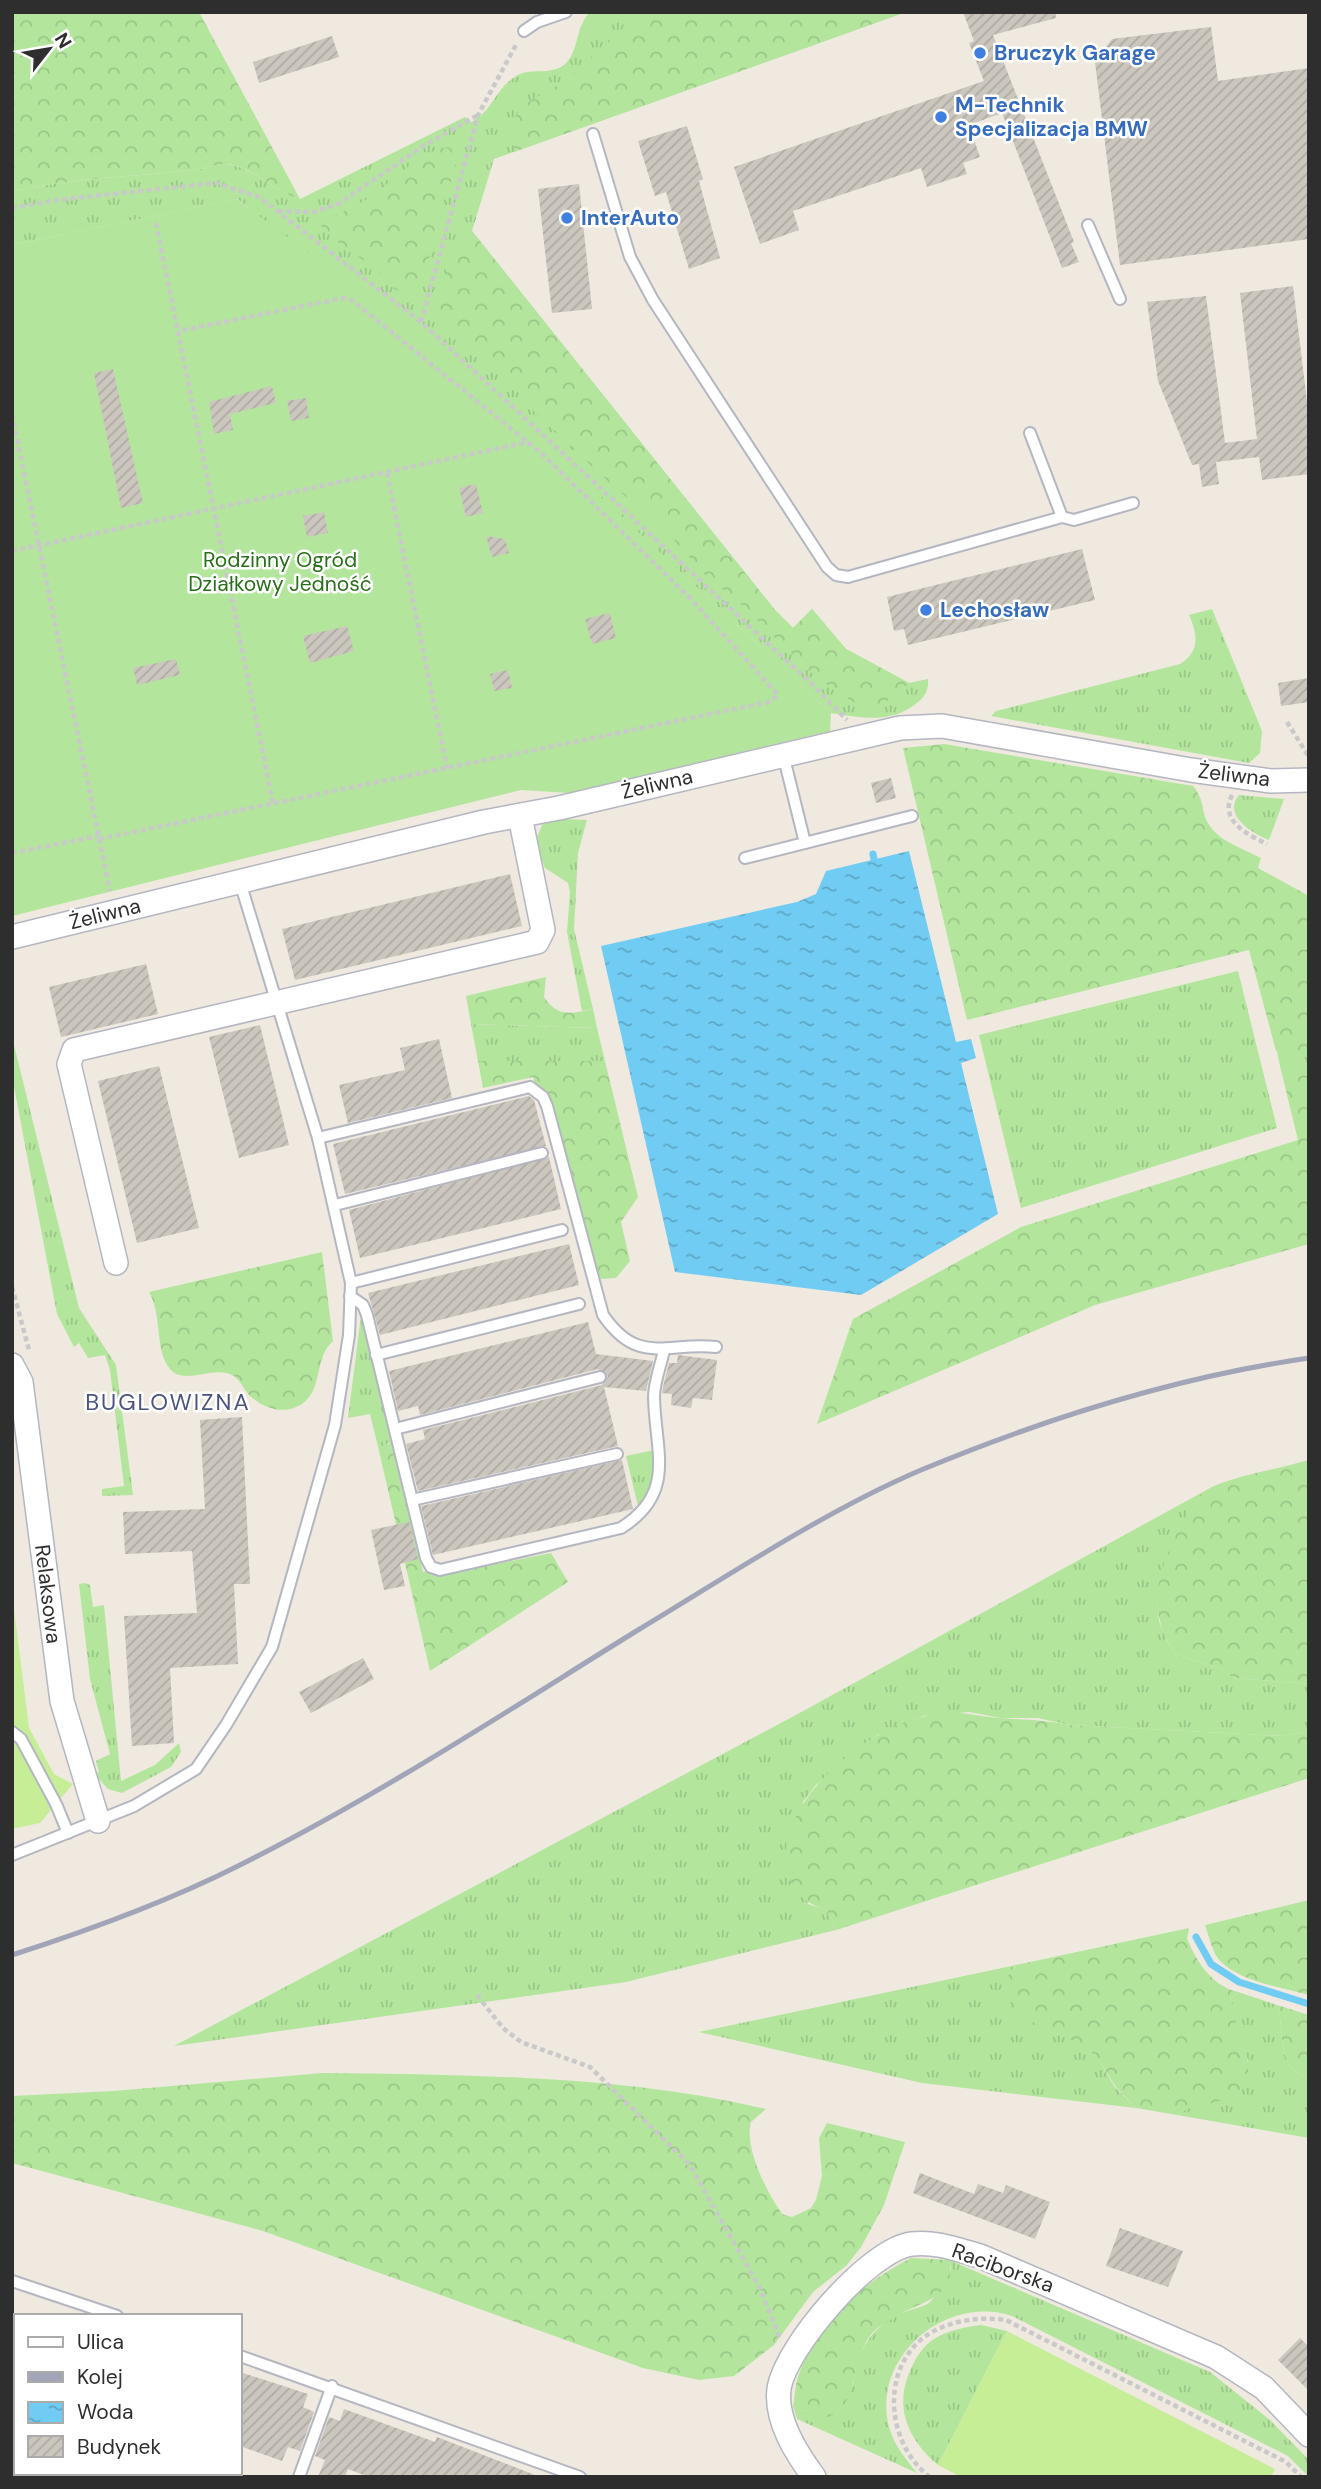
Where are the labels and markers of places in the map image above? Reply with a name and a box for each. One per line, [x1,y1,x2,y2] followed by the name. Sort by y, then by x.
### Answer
[994,39,1156,67] place label: Bruczyk Garage
[972,45,988,61] marker: Bruczyk Garage
[955,91,1148,143] place label: M-Technik Specjalizacja BMW
[933,109,949,125] marker: M-Technik Specjalizacja BMW
[581,204,679,232] place label: InterAuto
[559,210,575,226] marker: InterAuto
[940,596,1049,624] place label: Lechosław
[918,602,934,618] marker: Lechosław

